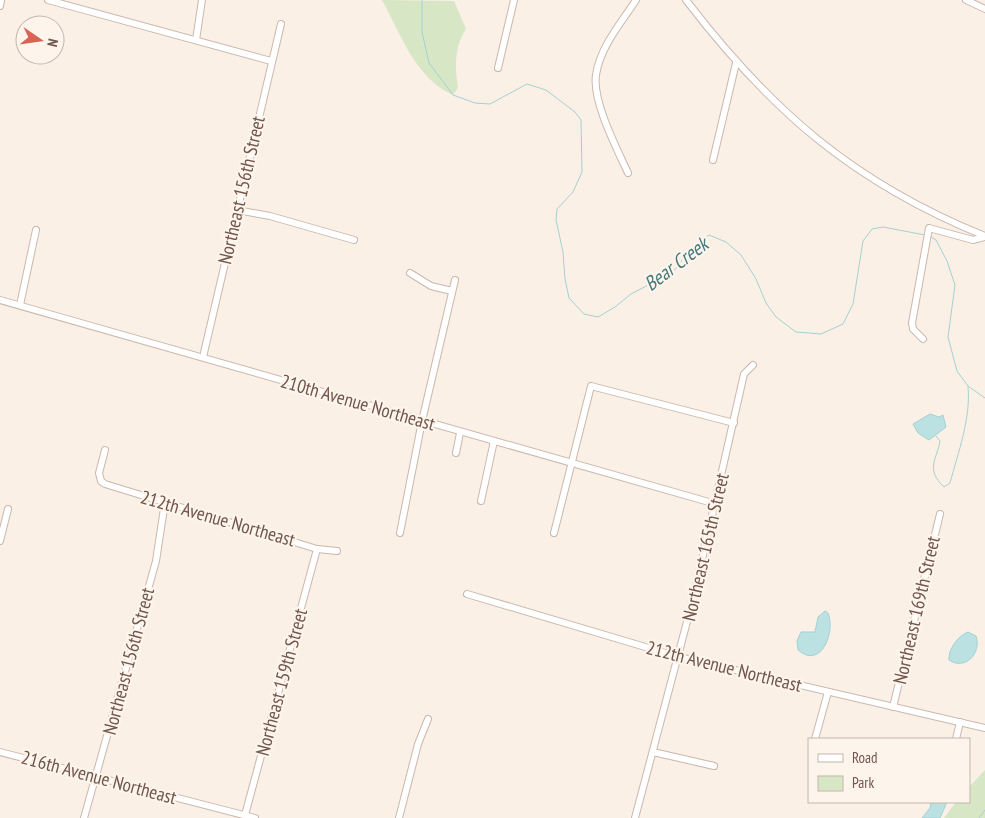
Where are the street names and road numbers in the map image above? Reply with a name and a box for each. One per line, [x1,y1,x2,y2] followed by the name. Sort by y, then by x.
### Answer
[212,113,270,266] street label: Northeast 156th Street
[278,368,439,436] street label: 210th Avenue Northeast
[676,470,734,623] street label: Northeast 165th Street
[138,484,299,552] street label: 212th Avenue Northeast
[887,533,945,686] street label: Northeast 169th Street
[97,584,159,737] street label: Northeast 156th Street
[250,605,312,758] street label: Northeast 159th Street
[644,635,805,697] street label: 212th Avenue Northeast
[19,745,180,809] street label: 216th Avenue Northeast

